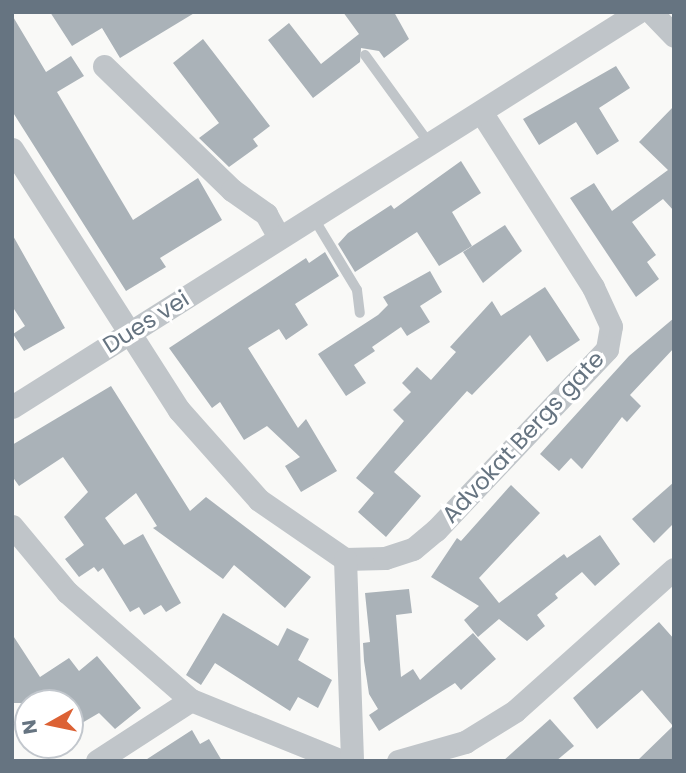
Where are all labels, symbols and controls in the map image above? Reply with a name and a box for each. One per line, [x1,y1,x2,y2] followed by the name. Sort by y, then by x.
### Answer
[98,285,194,359] street label: Dues vei
[436,345,610,529] street label: Advokat Bergs gate
[14,689,84,759] north arrow
[15,718,44,736] text: N

